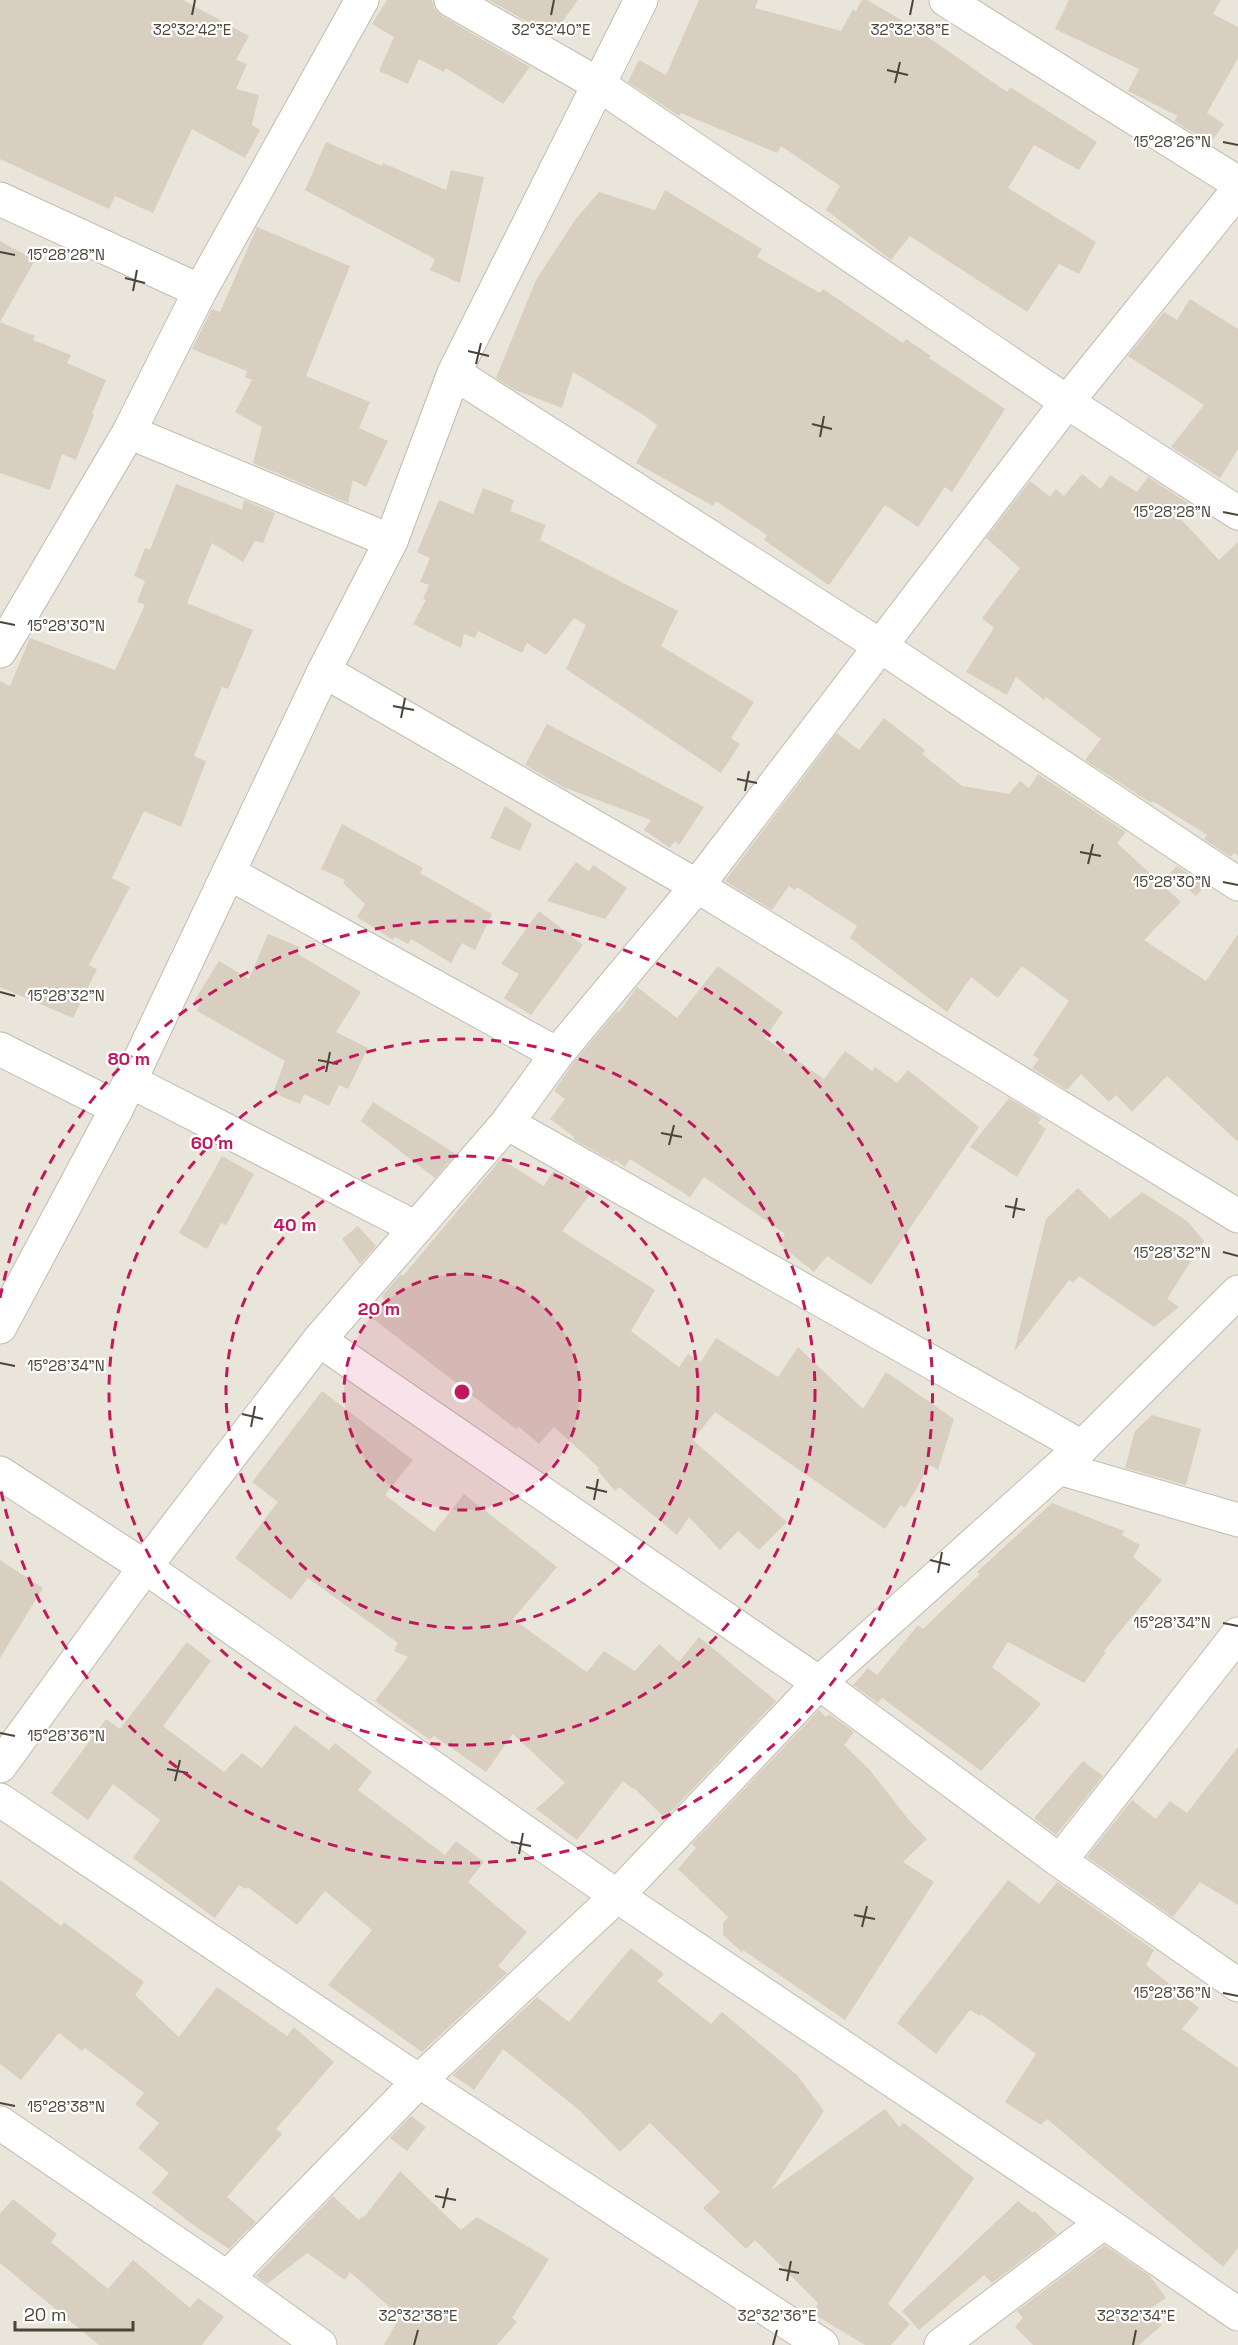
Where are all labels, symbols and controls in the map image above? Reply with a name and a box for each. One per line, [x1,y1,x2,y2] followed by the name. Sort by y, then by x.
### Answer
[153,20,231,39] text: 32°32'42"E
[512,20,590,39] text: 32°32'40"E
[871,20,949,39] text: 32°32'38"E
[1133,132,1211,151] text: 15°28'26"N
[27,245,105,264] text: 15°28'28"N
[1133,502,1211,521] text: 15°28'28"N
[27,616,105,635] text: 15°28'30"N
[1133,872,1211,891] text: 15°28'30"N
[27,986,105,1005] text: 15°28'32"N
[108,1047,150,1070] text: 80 m
[191,1131,233,1154] text: 60 m
[273,1213,317,1236] text: 40 m
[1133,1243,1211,1262] text: 15°28'32"N
[358,1297,400,1320] text: 20 m
[27,1356,105,1375] text: 15°28'34"N
[452,1382,472,1402] centre of rings
[1133,1613,1211,1632] text: 15°28'34"N
[27,1726,105,1745] text: 15°28'36"N
[1133,1983,1211,2002] text: 15°28'36"N
[27,2097,105,2116] text: 15°28'38"N
[15,2294,134,2332] scale bar
[24,2303,67,2326] text: 20 m
[379,2306,457,2325] text: 32°32'38"E
[738,2306,816,2325] text: 32°32'36"E
[1097,2306,1175,2325] text: 32°32'34"E

